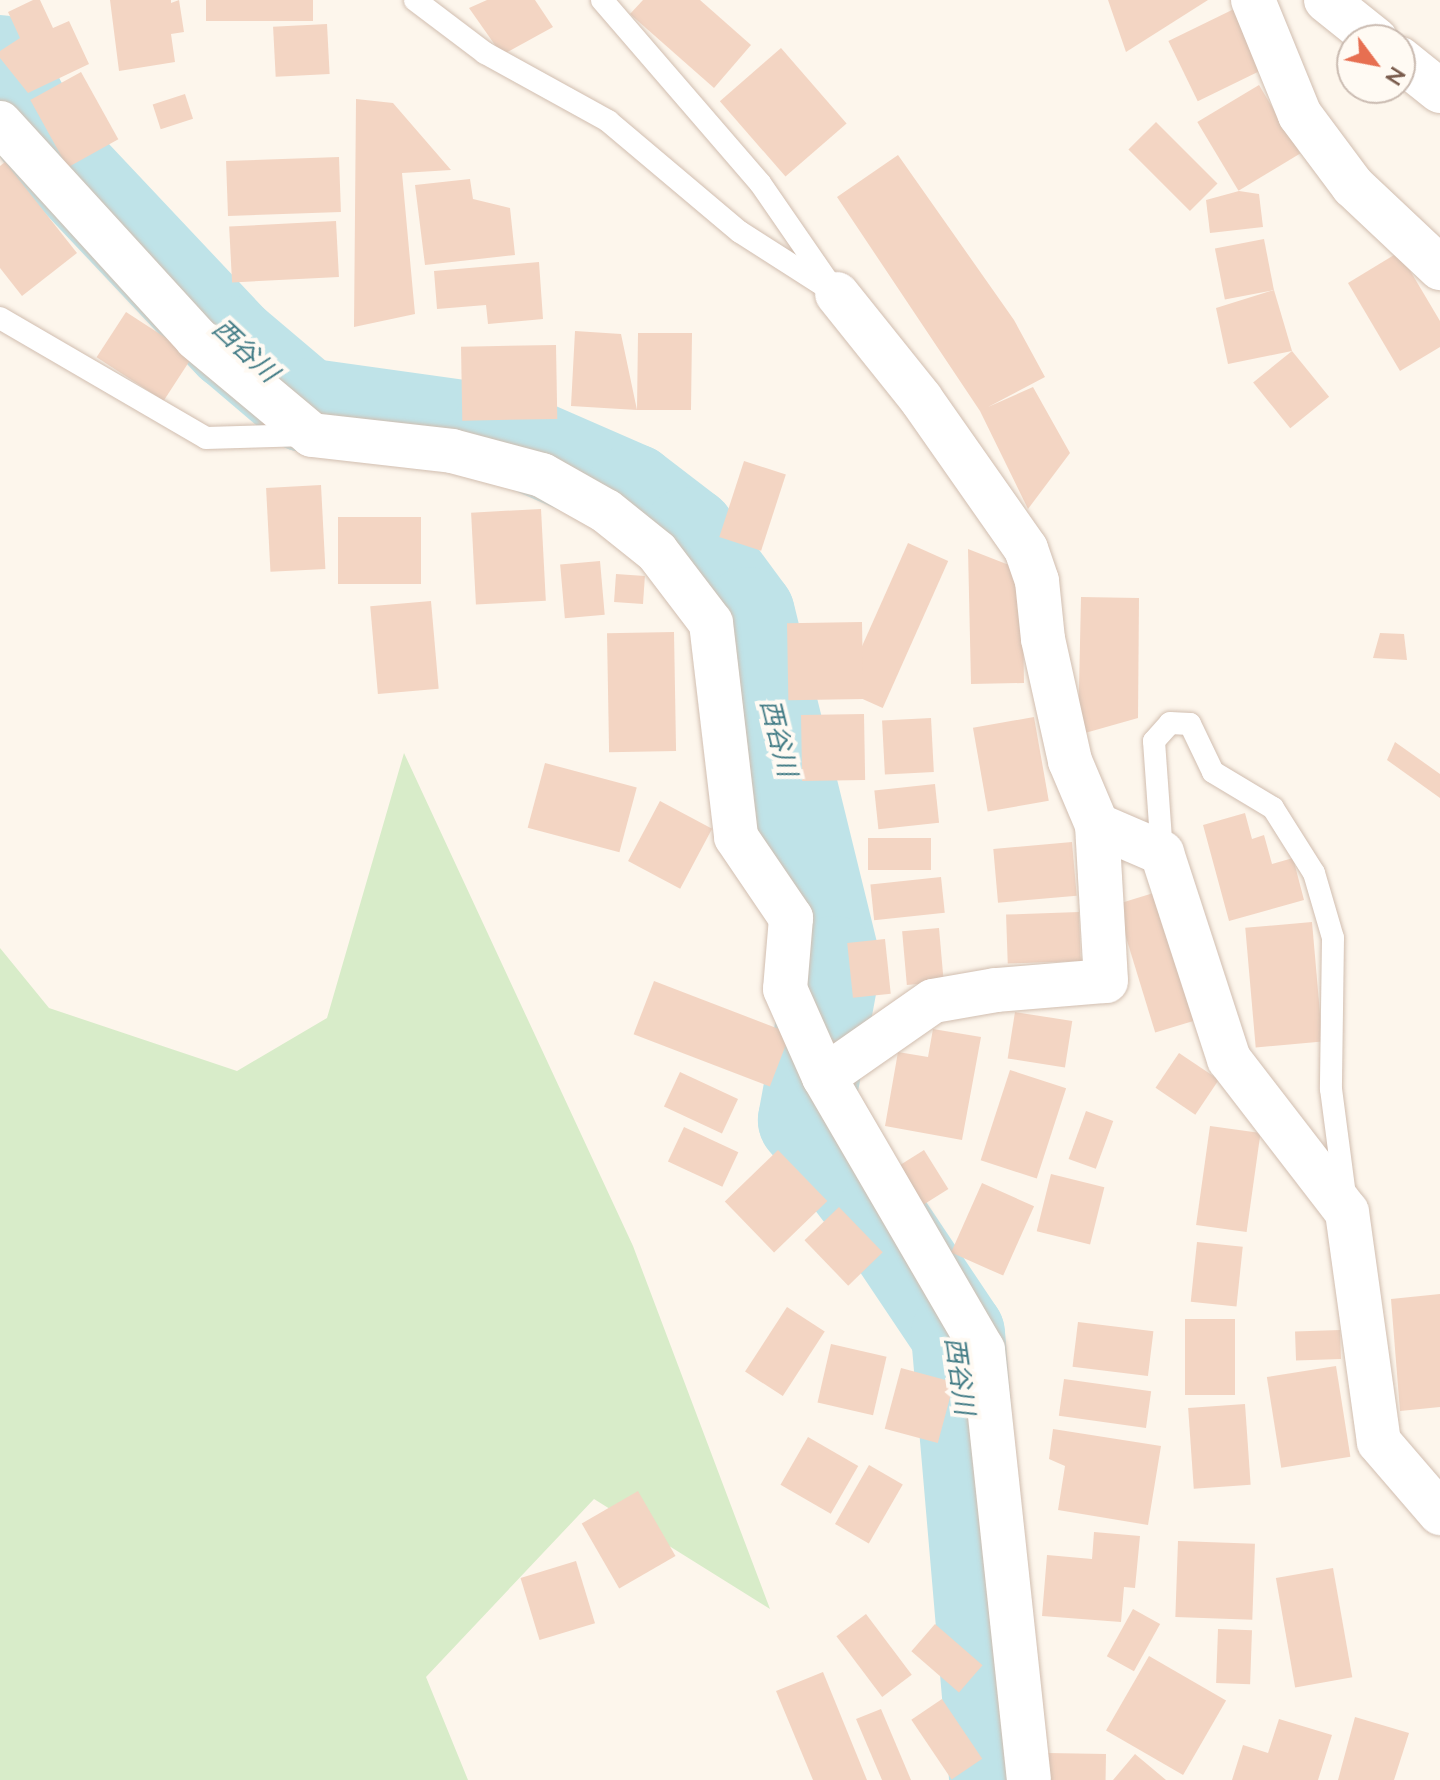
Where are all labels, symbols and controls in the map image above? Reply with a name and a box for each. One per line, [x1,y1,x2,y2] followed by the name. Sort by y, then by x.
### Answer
[1336,24,1416,104] north arrow
[1378,61,1412,91] text: N
[206,313,284,389] water label: 西谷川
[753,696,803,780] water label: 西谷川
[938,1335,980,1417] water label: 西谷川

